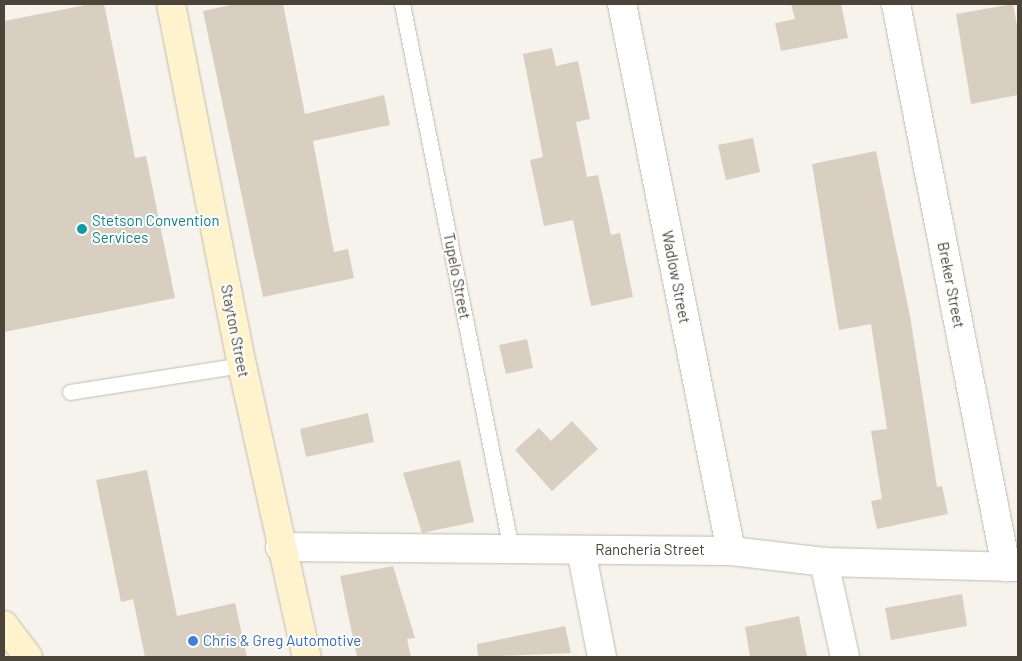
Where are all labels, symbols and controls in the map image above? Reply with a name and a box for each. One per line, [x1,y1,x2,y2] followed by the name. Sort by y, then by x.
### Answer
[92,211,220,246] place label: Stetson Convention Services
[76,223,88,235] marker: Stetson Convention Services
[658,229,694,325] street label: Wadlow Street
[440,231,474,321] street label: Tupelo Street
[934,240,968,330] street label: Breker Street
[217,283,253,379] street label: Stayton Street
[595,541,705,559] street label: Rancheria Street
[203,632,361,650] place label: Chris & Greg Automotive
[187,635,199,647] marker: Chris & Greg Automotive

